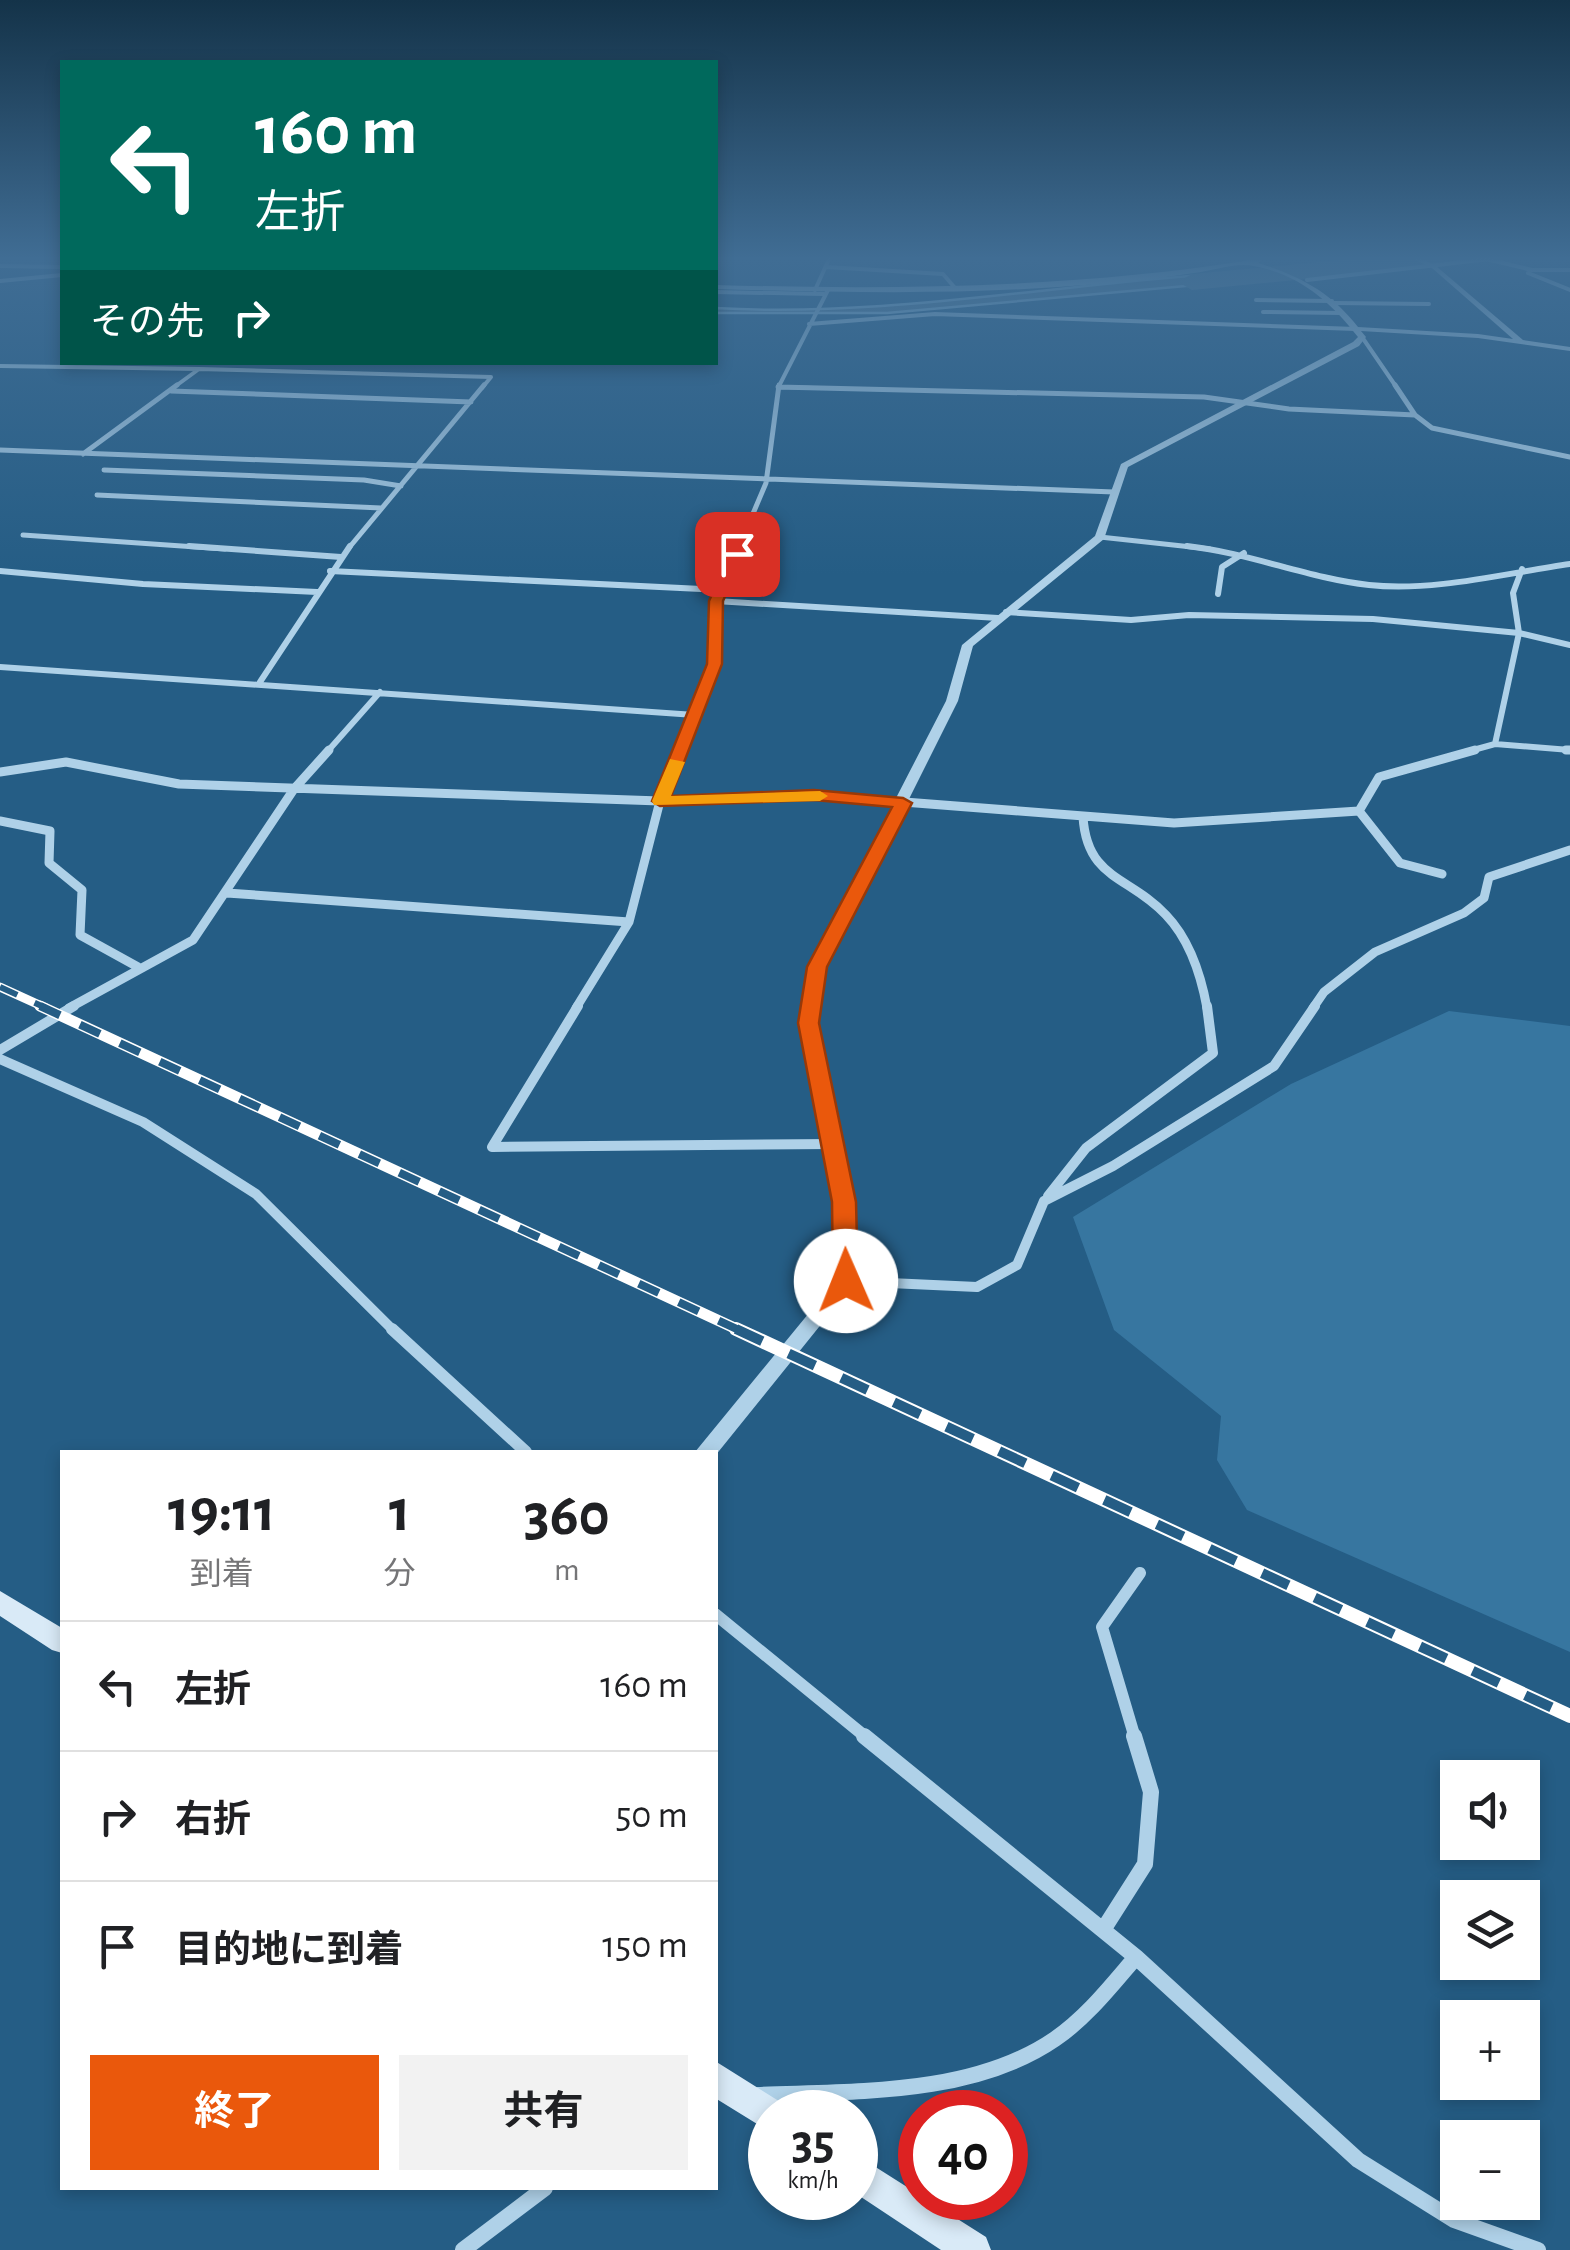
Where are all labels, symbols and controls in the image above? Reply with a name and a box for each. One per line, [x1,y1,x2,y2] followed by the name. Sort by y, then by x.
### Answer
[255,97,418,167] text: 160 m
[90,100,220,230] icon: left
[255,191,345,236] text: 左折
[224,290,279,345] icon: right
[90,304,204,342] text: その先
[695,512,780,597] pin
[710,527,765,582] icon: arrive
[794,1229,898,1333] position arrow
[168,1482,276,1542] text: 19:11
[389,1482,411,1542] text: 1
[524,1486,610,1546] text: 360
[554,1554,580,1586] text: m
[190,1558,254,1590] text: 到着
[384,1558,416,1590] text: 分
[90,1659,145,1714] icon: left
[600,1667,688,1705] text: 160 m
[175,1672,251,1710] text: 左折
[1440,1760,1540,2220] map controls
[1440,1760,1540,1860] button: sound
[90,1789,145,1844] icon: right
[615,1797,688,1835] text: 50 m
[175,1802,251,1840] text: 右折
[1440,1880,1540,1980] button: layers
[90,1919,145,1974] icon: arrive
[602,1927,688,1965] text: 150 m
[175,1932,403,1970] text: 目的地に到着
[1440,2000,1540,2100] button: +
[90,2055,379,2170] button: 終了
[399,2055,688,2170] button: 共有
[898,2090,1028,2220] speed limit sign: 40
[791,2118,835,2168] text: 35
[1440,2120,1540,2220] button: −
[787,2168,839,2193] text: km/h

